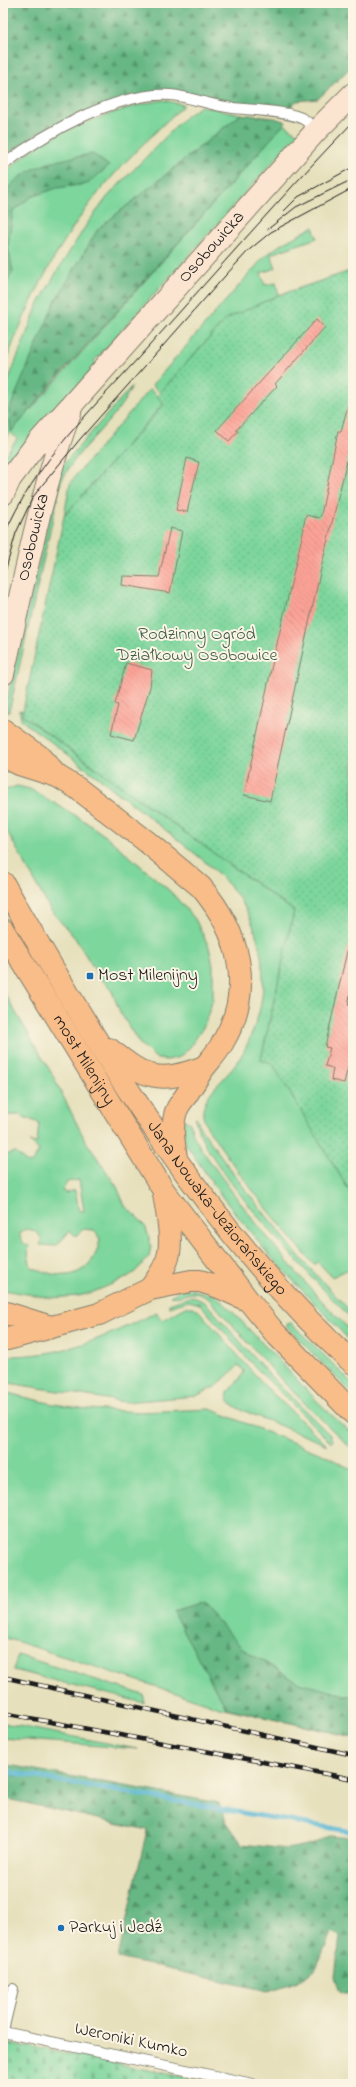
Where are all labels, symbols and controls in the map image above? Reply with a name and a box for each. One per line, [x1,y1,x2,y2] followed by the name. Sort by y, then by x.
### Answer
[173,205,252,289] street label: Osobowicka
[11,491,57,584] street label: Osobowicka
[115,622,279,669] park label: Rodzinny Ogród Działkowy Osobowice
[98,963,198,989] place label: Most Milenijny
[85,971,95,981] marker: Most Milenijny
[45,1010,121,1111] street label: most Milenijny
[140,1116,293,1302] street label: Jana Nowaka-Jeziorańskiego
[69,1915,163,1941] place label: Parkuj i Jedź
[56,1923,66,1933] marker: Parkuj i Jedź
[72,2016,190,2066] street label: Weroniki Kumko

